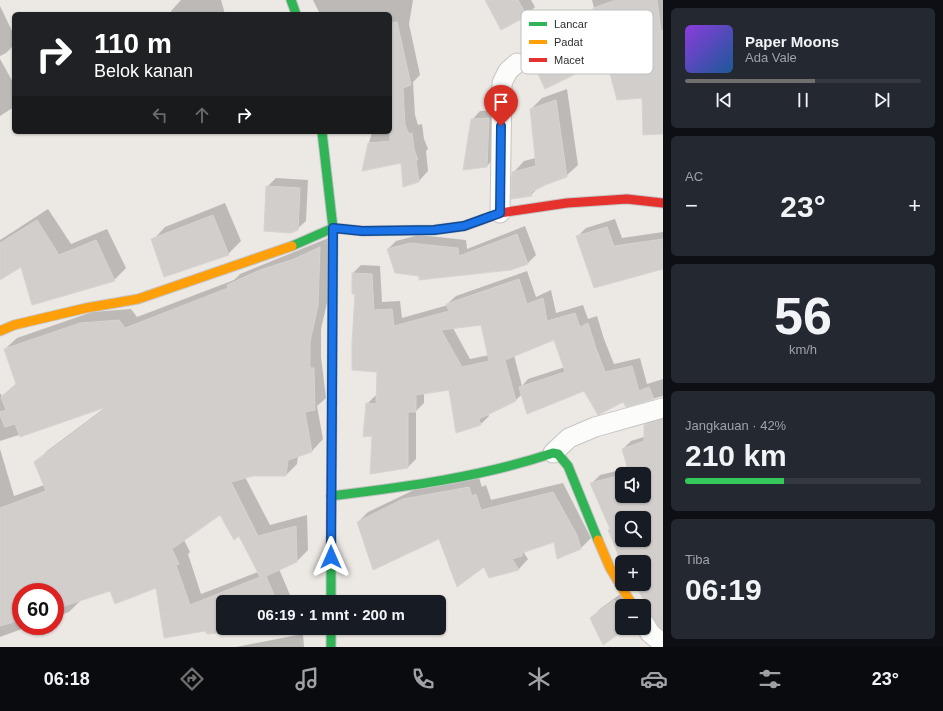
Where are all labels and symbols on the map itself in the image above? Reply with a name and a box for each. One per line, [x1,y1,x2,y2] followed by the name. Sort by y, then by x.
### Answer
[521,10,653,74] legend
[554,18,588,30] text: Lancar
[554,36,583,48] text: Padat
[554,54,584,66] text: Macet
[484,85,518,126] pin
[310,536,352,578] position arrow
[12,583,64,635] speed limit sign: 60

